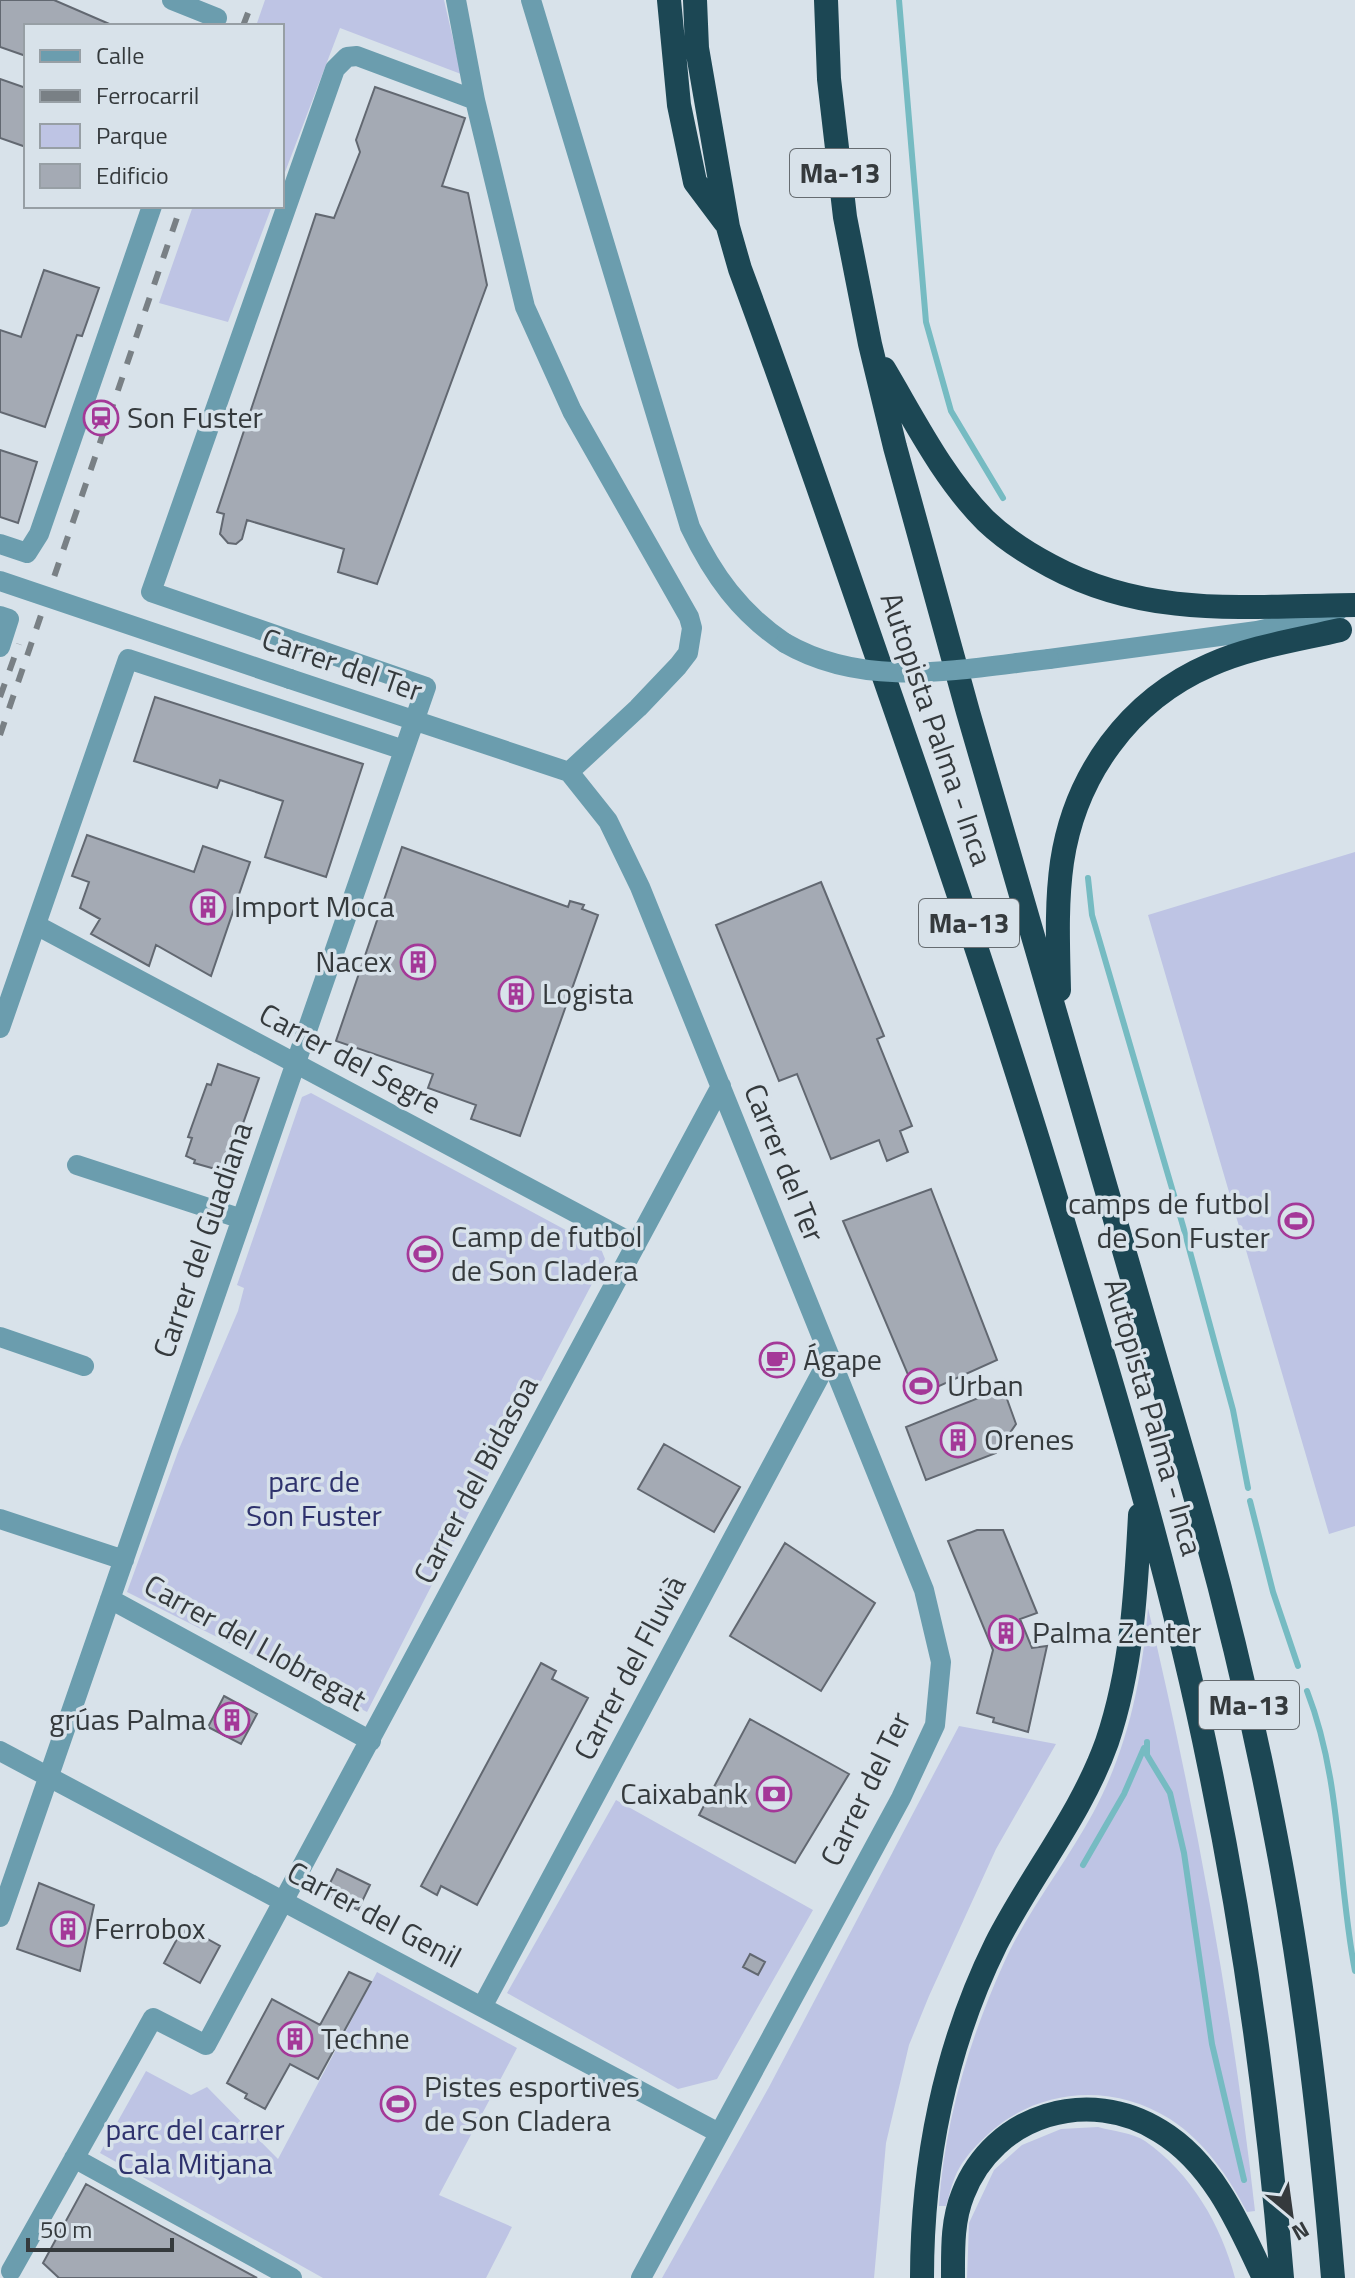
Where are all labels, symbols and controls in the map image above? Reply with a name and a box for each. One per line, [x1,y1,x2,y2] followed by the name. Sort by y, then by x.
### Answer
[24,24,284,208] legend
[96,37,144,73] text: Calle
[96,77,199,113] text: Ferrocarril
[96,117,168,153] text: Parque
[790,149,890,197] road number: Ma-13
[96,157,169,193] text: Edificio
[127,394,263,440] place label: Son Fuster
[82,399,120,437] station icon: Son Fuster
[869,586,1005,872] street label: Autopista Palma - Inca
[256,615,429,713] street label: Carrer del Ter
[234,883,395,929] place label: Import Moca
[189,888,227,926] building icon: Import Moca
[919,899,1019,947] road number: Ma-13
[315,938,392,984] place label: Nacex
[399,943,437,981] building icon: Nacex
[542,970,634,1016] place label: Logista
[497,975,535,1013] building icon: Logista
[251,991,450,1126] street label: Carrer del Segre
[732,1077,838,1249] street label: Carrer del Ter
[140,1116,264,1364] street label: Carrer del Guadiana
[1068,1180,1270,1260] place label: camps de futbol de Son Fuster
[1277,1202,1315,1240] sports icon: camps de futbol de Son Fuster
[451,1213,642,1293] place label: Camp de futbol de Son Cladera
[406,1235,444,1273] sports icon: Camp de futbol de Son Cladera
[1092,1273,1216,1561] street label: Autopista Palma - Inca
[803,1336,882,1382] place label: Ágape
[758,1341,796,1379] cafe icon: Ágape
[947,1362,1024,1408] place label: Urban
[902,1367,940,1405] sports icon: Urban
[401,1368,549,1592] street label: Carrer del Bidasoa
[984,1416,1074,1462] place label: Orenes
[939,1421,977,1459] building icon: Orenes
[246,1458,382,1538] park label: parc de Son Fuster
[136,1562,375,1722] street label: Carrer del Llobregat
[561,1567,697,1768] street label: Carrer del Fluvià
[1032,1609,1201,1655] place label: Palma Zenter
[987,1614,1025,1652] building icon: Palma Zenter
[1199,1681,1299,1729] road number: Ma-13
[49,1696,206,1742] place label: grúas Palma
[213,1701,251,1739] building icon: grúas Palma
[808,1703,922,1874] street label: Carrer del Ter
[620,1770,748,1816] place label: Caixabank
[755,1775,793,1813] bank icon: Caixabank
[279,1849,470,1979] street label: Carrer del Genil
[94,1905,206,1951] place label: Ferrobox
[49,1910,87,1948] building icon: Ferrobox
[321,2015,410,2061] place label: Techne
[276,2020,314,2058] building icon: Techne
[424,2063,640,2143] place label: Pistes esportives de Son Cladera
[379,2085,417,2123] sports icon: Pistes esportives de Son Cladera
[105,2106,285,2186] park label: parc del carrer Cala Mitjana
[1251,2174,1331,2254] north arrow
[28,2202,172,2252] scale bar
[40,2211,92,2247] text: 50 m
[1286,2213,1316,2250] text: N

